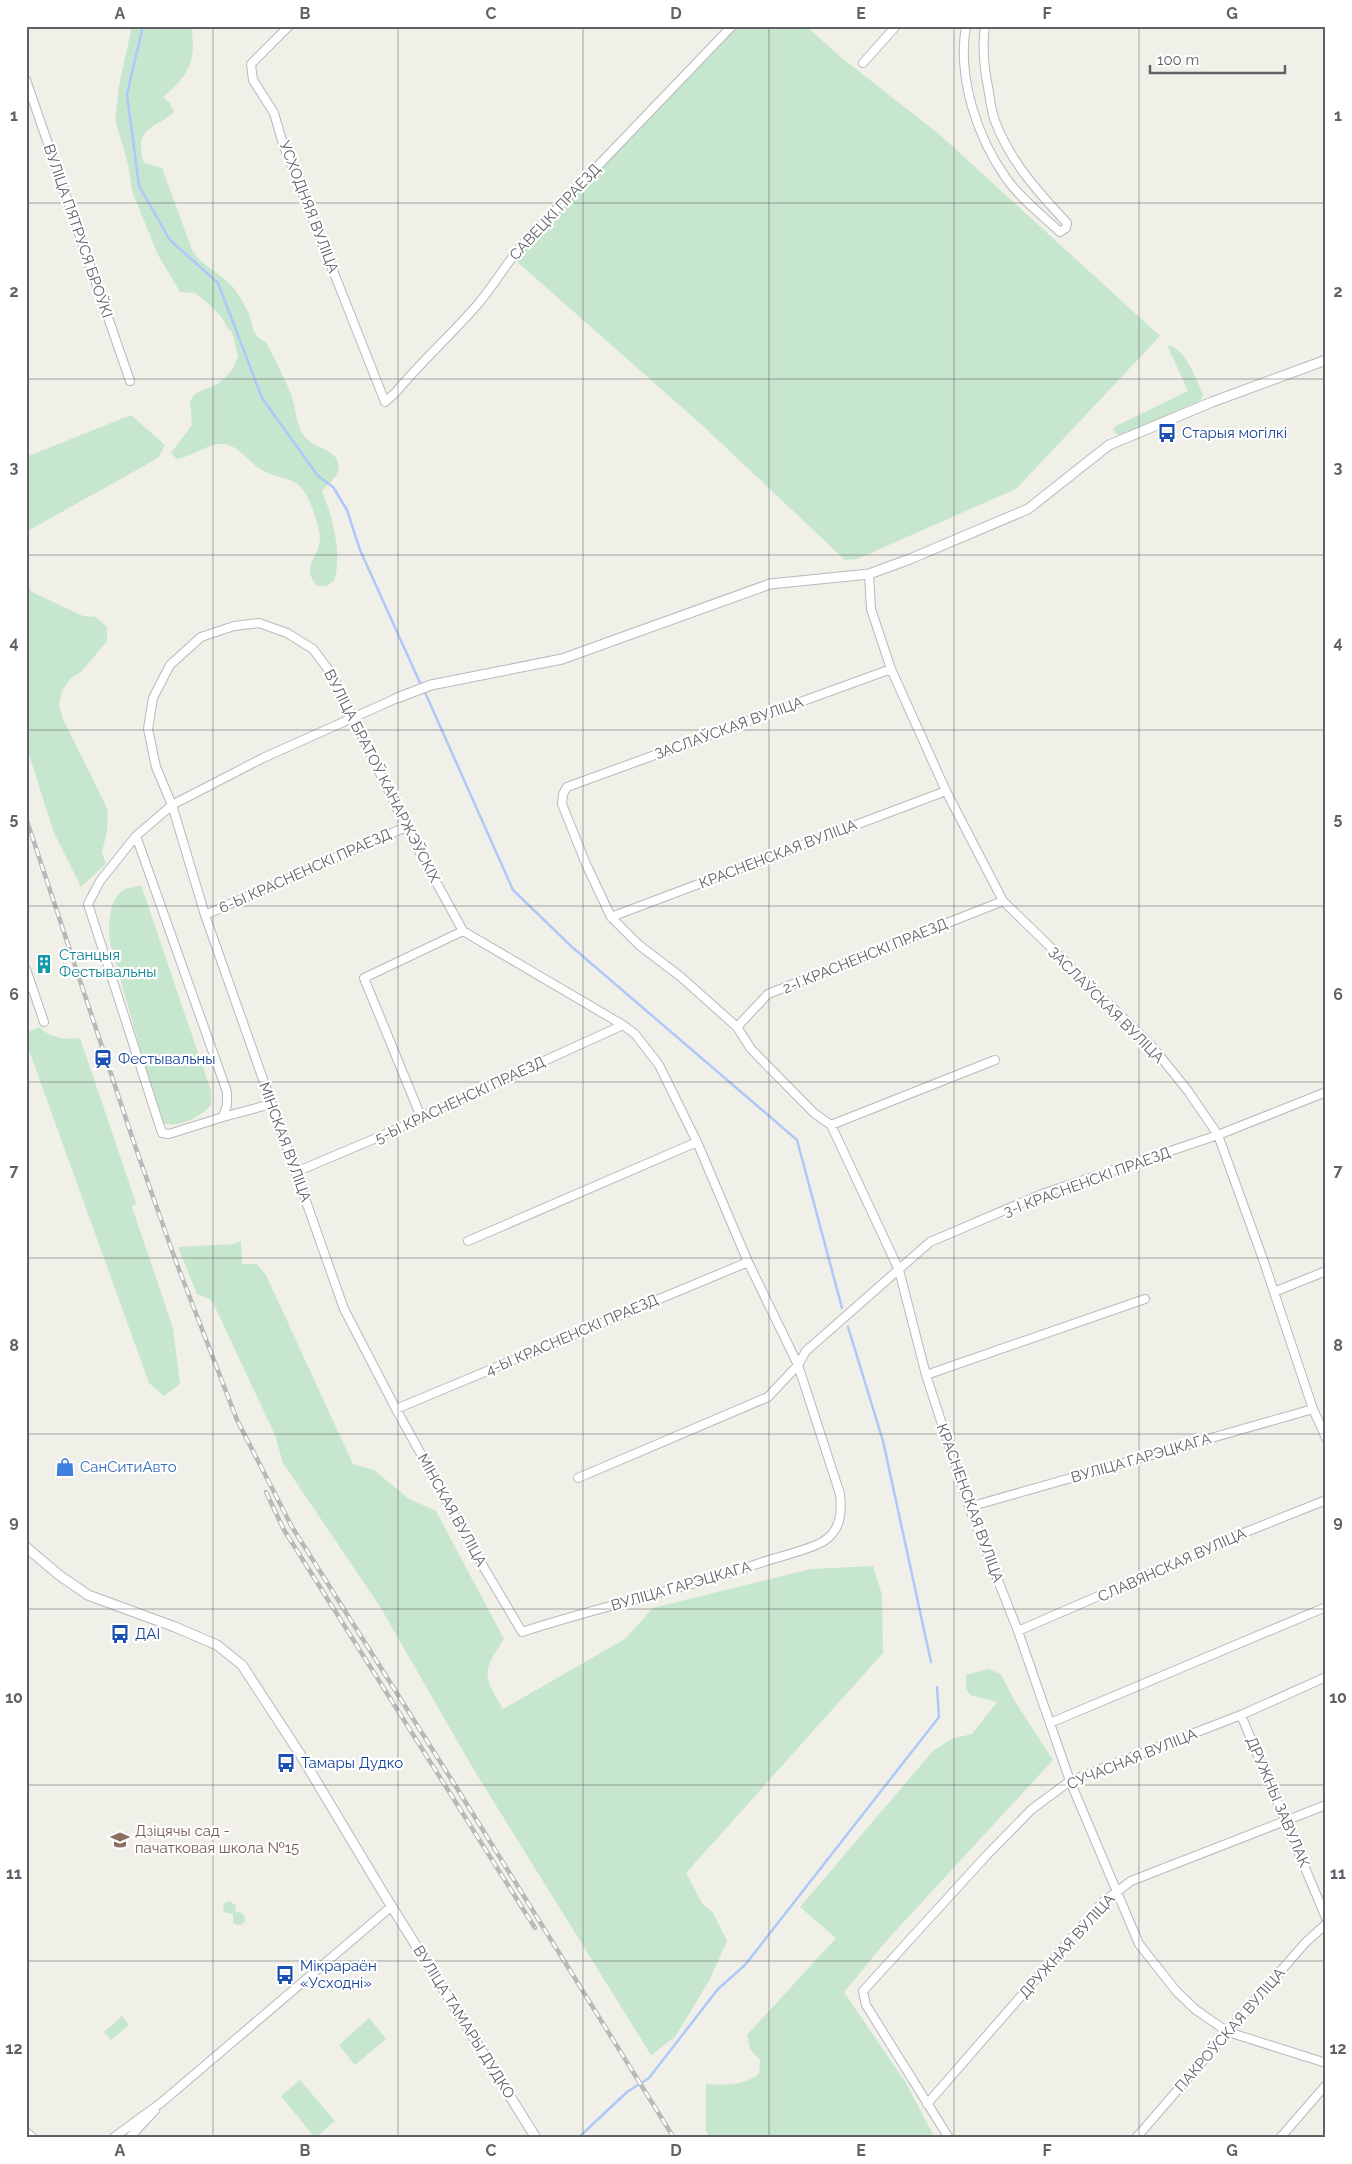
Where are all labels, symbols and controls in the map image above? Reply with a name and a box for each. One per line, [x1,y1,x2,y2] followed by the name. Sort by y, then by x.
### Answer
[115,4,126,23] text: A
[300,4,311,23] text: B
[486,4,497,23] text: C
[670,4,682,23] text: D
[856,4,866,23] text: E
[1042,4,1052,23] text: F
[1226,4,1238,23] text: G
[1150,42,1284,74] scale bar
[1157,51,1199,69] text: 100 m
[10,106,18,125] text: 1
[1334,106,1342,125] text: 1
[275,138,343,276] street label: УСХОДНЯЯ ВУЛІЦА
[40,142,116,320] street label: ВУЛІЦА ПЯТРУСЯ БРОЎКІ
[506,160,604,264] street label: САВЕЦКІ ПРАЕЗД
[9,282,19,301] text: 2
[1333,282,1343,301] text: 2
[1156,422,1178,444] bus stop icon: Старыя могілкі
[1182,424,1287,442] place label: Старыя могілкі
[10,458,19,477] text: 3
[1334,458,1343,477] text: 3
[9,633,19,652] text: 4
[1333,633,1343,652] text: 4
[320,666,444,886] street label: ВУЛІЦА БРАТОЎ КАНАРЖЭЎСКІХ
[652,693,806,763] street label: ЗАСЛАЎСКАЯ ВУЛІЦА
[10,809,19,828] text: 5
[1334,809,1343,828] text: 5
[696,816,860,892] street label: КРАСНЕНСКАЯ ВУЛІЦА
[216,825,394,917] street label: 6-Ы КРАСНЕНСКІ ПРАЕЗД
[780,915,950,997] street label: 2-І КРАСНЕНСКІ ПРАЕЗД
[1044,943,1168,1067] street label: ЗАСЛАЎСКАЯ ВУЛІЦА
[59,946,157,981] place label: Станцыя Фестывальны
[33,953,55,975] building icon: Станцыя Фестывальны
[9,985,19,1004] text: 6
[1333,985,1343,1004] text: 6
[92,1048,114,1070] station icon: Фестывальны
[118,1050,216,1068] place label: Фестывальны
[372,1053,548,1147] street label: 5-Ы КРАСНЕНСКІ ПРАЕЗД
[255,1080,315,1204] street label: МІНСКАЯ ВУЛІЦА
[1001,1143,1173,1221] street label: 3-І КРАСНЕНСКІ ПРАЕЗД
[10,1161,19,1180] text: 7
[1334,1161,1343,1180] text: 7
[483,1290,661,1380] street label: 4-Ы КРАСНЕНСКІ ПРАЕЗД
[9,1336,19,1355] text: 8
[1333,1336,1343,1355] text: 8
[933,1421,1007,1585] street label: КРАСНЕНСКАЯ ВУЛІЦА
[1069,1429,1213,1487] street label: ВУЛІЦА ГАРЭЦКАГА
[414,1450,490,1570] street label: МІНСКАЯ ВУЛІЦА
[54,1456,76,1478] shop icon: СанСитиАвто
[80,1458,177,1476] place label: СанСитиАвто
[9,1512,19,1531] text: 9
[1333,1512,1343,1531] text: 9
[1095,1524,1249,1606] street label: СЛАВЯНСКАЯ ВУЛІЦА
[609,1557,753,1615] street label: ВУЛІЦА ГАРЭЦКАГА
[109,1623,131,1645] bus stop icon: ДАІ
[135,1625,160,1643] place label: ДАІ
[5,1688,23,1707] text: 10
[1329,1688,1347,1707] text: 10
[1064,1725,1200,1793] street label: СУЧАСНАЯ ВУЛІЦА
[1242,1734,1314,1870] street label: ДРУЖНЫ ЗАВУЛАК
[275,1752,297,1774] bus stop icon: Тамары Дудко
[301,1754,403,1772] place label: Тамары Дудко
[135,1822,299,1857] place label: Дзіцячы сад - пачатковая школа №15
[109,1829,131,1851] school or university icon: Дзіцячы сад - пачатковая школа №15
[6,1864,22,1883] text: 11
[1330,1864,1346,1883] text: 11
[1015,1890,1119,2002] street label: ДРУЖНАЯ ВУЛІЦА
[409,1942,519,2102] street label: ВУЛІЦА ТАМАРЫ ДУДКО
[300,1957,377,1992] place label: Мікрараён «Усходні»
[274,1964,296,1986] bus stop icon: Мікрараён «Усходні»
[1171,1964,1289,2096] street label: ПАКРОЎСКАЯ ВУЛІЦА
[6,2039,22,2058] text: 12
[1330,2039,1346,2058] text: 12
[115,2141,126,2160] text: A
[300,2141,311,2160] text: B
[486,2141,497,2160] text: C
[670,2141,682,2160] text: D
[856,2141,866,2160] text: E
[1042,2141,1052,2160] text: F
[1226,2141,1238,2160] text: G

